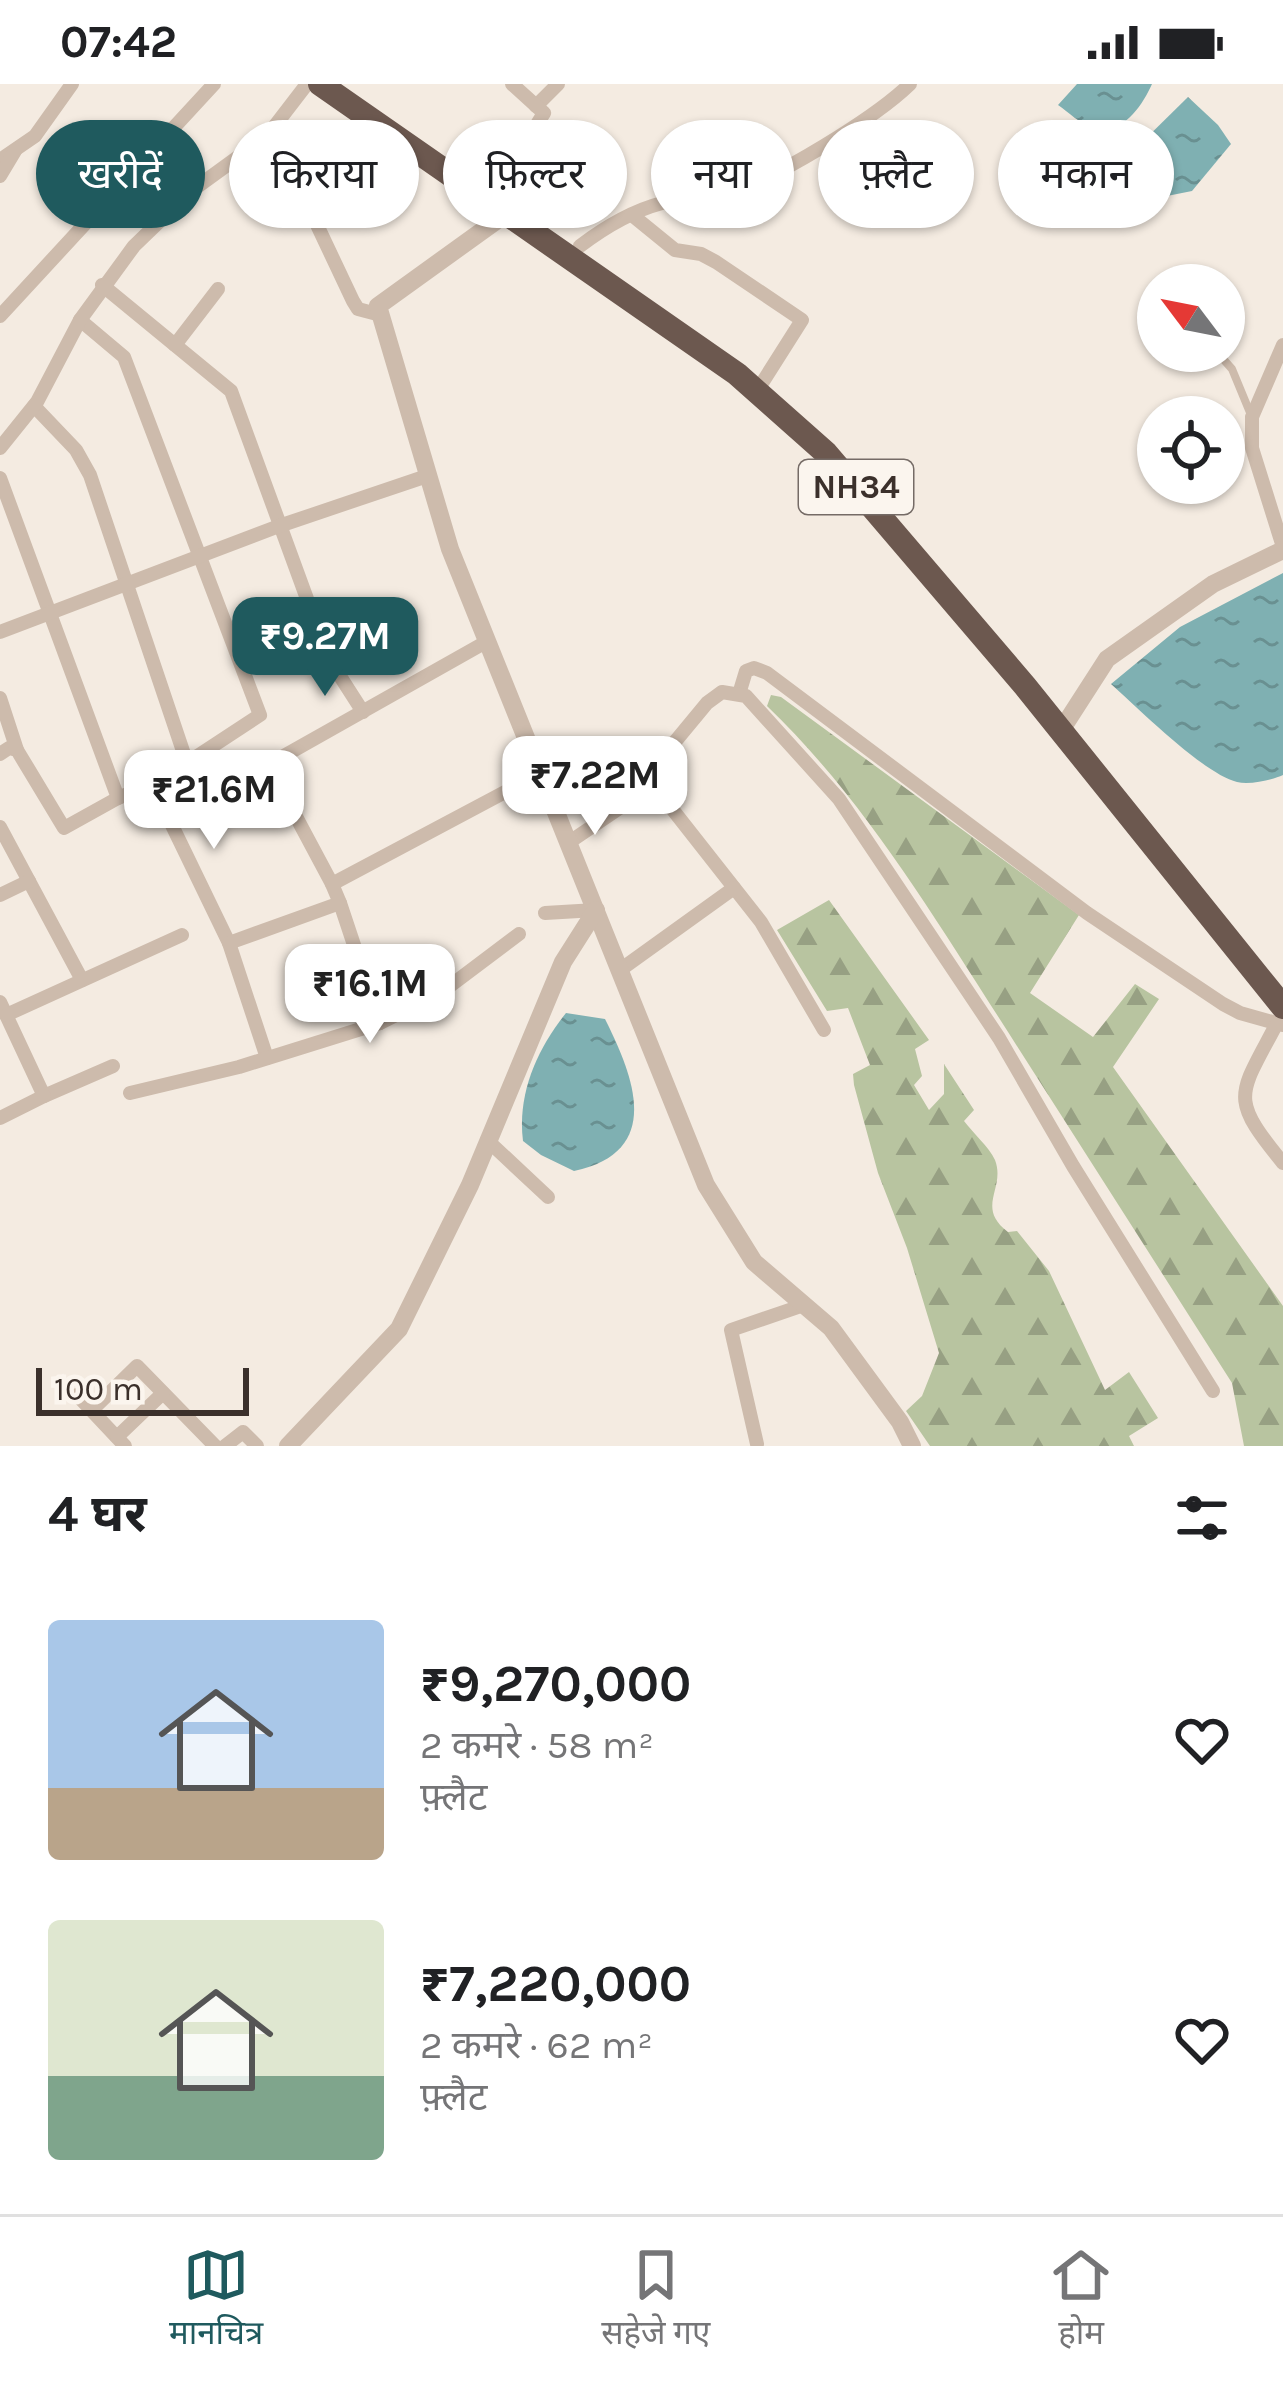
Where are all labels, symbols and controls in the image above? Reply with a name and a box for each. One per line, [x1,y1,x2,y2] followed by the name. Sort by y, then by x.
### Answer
[60,16,177,68] text: 07:42
[36,120,205,228] chip: खरीदें
[229,120,419,228] chip: किराया
[443,120,627,228] chip: फ़िल्टर
[651,120,794,228] chip: नया
[818,120,974,228] chip: फ़्लैट
[998,120,1174,228] chip: मकान
[1137,264,1245,372] north arrow
[1137,264,1245,504] map controls
[1137,396,1245,504] button: locate
[799,460,913,514] road number: NH34
[227,597,423,699] pin: ₹9.27M
[259,613,391,659] text: ₹9.27M
[497,736,693,838] pin: ₹7.22M
[116,750,312,852] pin: ₹21.6M
[529,752,661,798] text: ₹7.22M
[151,766,277,812] text: ₹21.6M
[272,944,468,1046] pin: ₹16.1M
[312,960,428,1006] text: ₹16.1M
[36,1362,249,1415] scale bar
[54,1370,143,1408] text: 100 m
[48,1484,147,1544] text: 4 घर
[1169,1485,1235,1551] icon: filters
[420,1654,691,1714] text: ₹9,270,000
[144,1668,288,1812] icon: home
[1169,1707,1235,1773] icon: heart
[420,1722,654,1768] text: 2 कमरे · 58 m²
[420,1774,487,1820] text: फ़्लैट
[420,1954,691,2014] text: ₹7,220,000
[144,1968,288,2112] icon: home
[1169,2007,1235,2073] icon: heart
[420,2022,653,2068] text: 2 कमरे · 62 m²
[420,2074,487,2120] text: फ़्लैट
[169,2242,263,2357] tab: मानचित्र
[601,2242,710,2357] tab: सहेजे गए
[1048,2242,1114,2357] tab: होम

